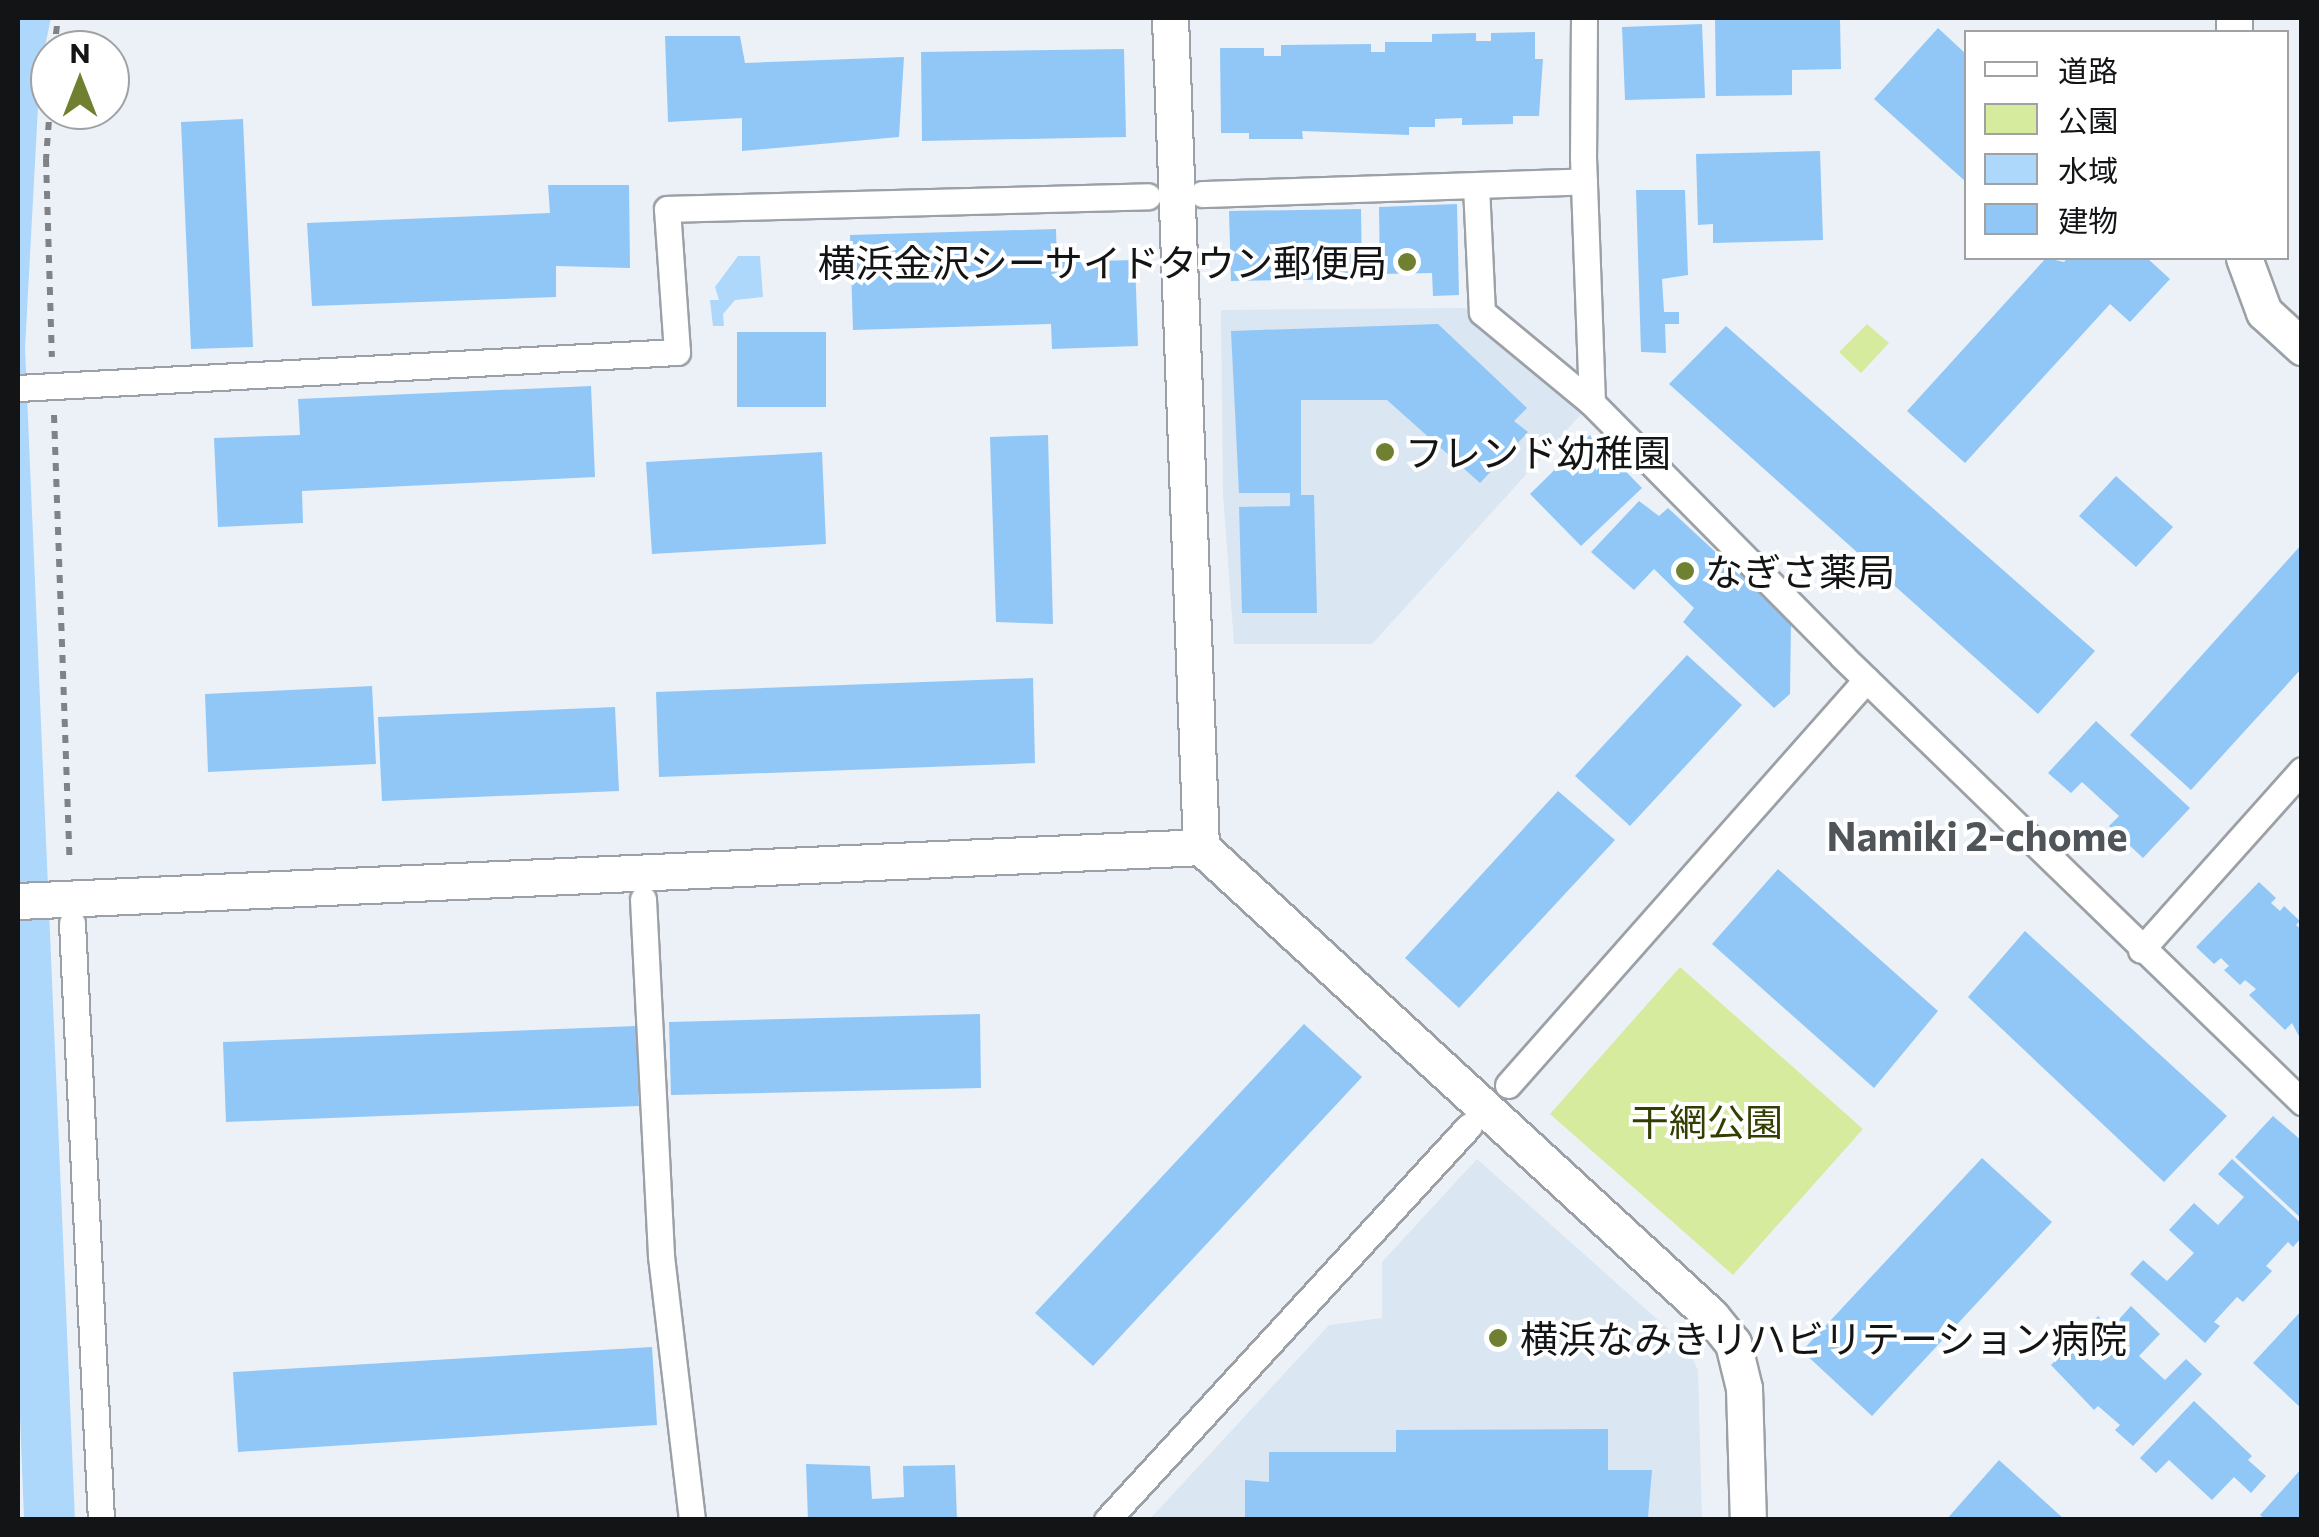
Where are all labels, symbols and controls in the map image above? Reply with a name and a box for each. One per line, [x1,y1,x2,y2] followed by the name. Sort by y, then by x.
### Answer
[30,30,130,130] north arrow
[1964,30,2289,260] legend
[70,35,91,69] text: N
[2058,51,2118,88] text: 道路
[2058,101,2118,138] text: 公園
[2058,151,2118,188] text: 水域
[2058,201,2118,238] text: 建物
[817,239,1387,285] place label: 横浜金沢シーサイドタウン郵便局
[1396,251,1418,273] marker: 横浜金沢シーサイドタウン郵便局
[1405,429,1671,475] place label: フレンド幼稚園
[1374,441,1396,463] marker: フレンド幼稚園
[1705,548,1895,594] place label: なぎさ薬局
[1674,560,1696,582] marker: なぎさ薬局
[1826,811,2128,859] district label: Namiki 2-chome
[1631,1098,1783,1144] park label: 干網公園
[1520,1315,2128,1361] place label: 横浜なみきリハビリテーション病院
[1485,1325,1511,1351] marker: 横浜なみきリハビリテーション病院

